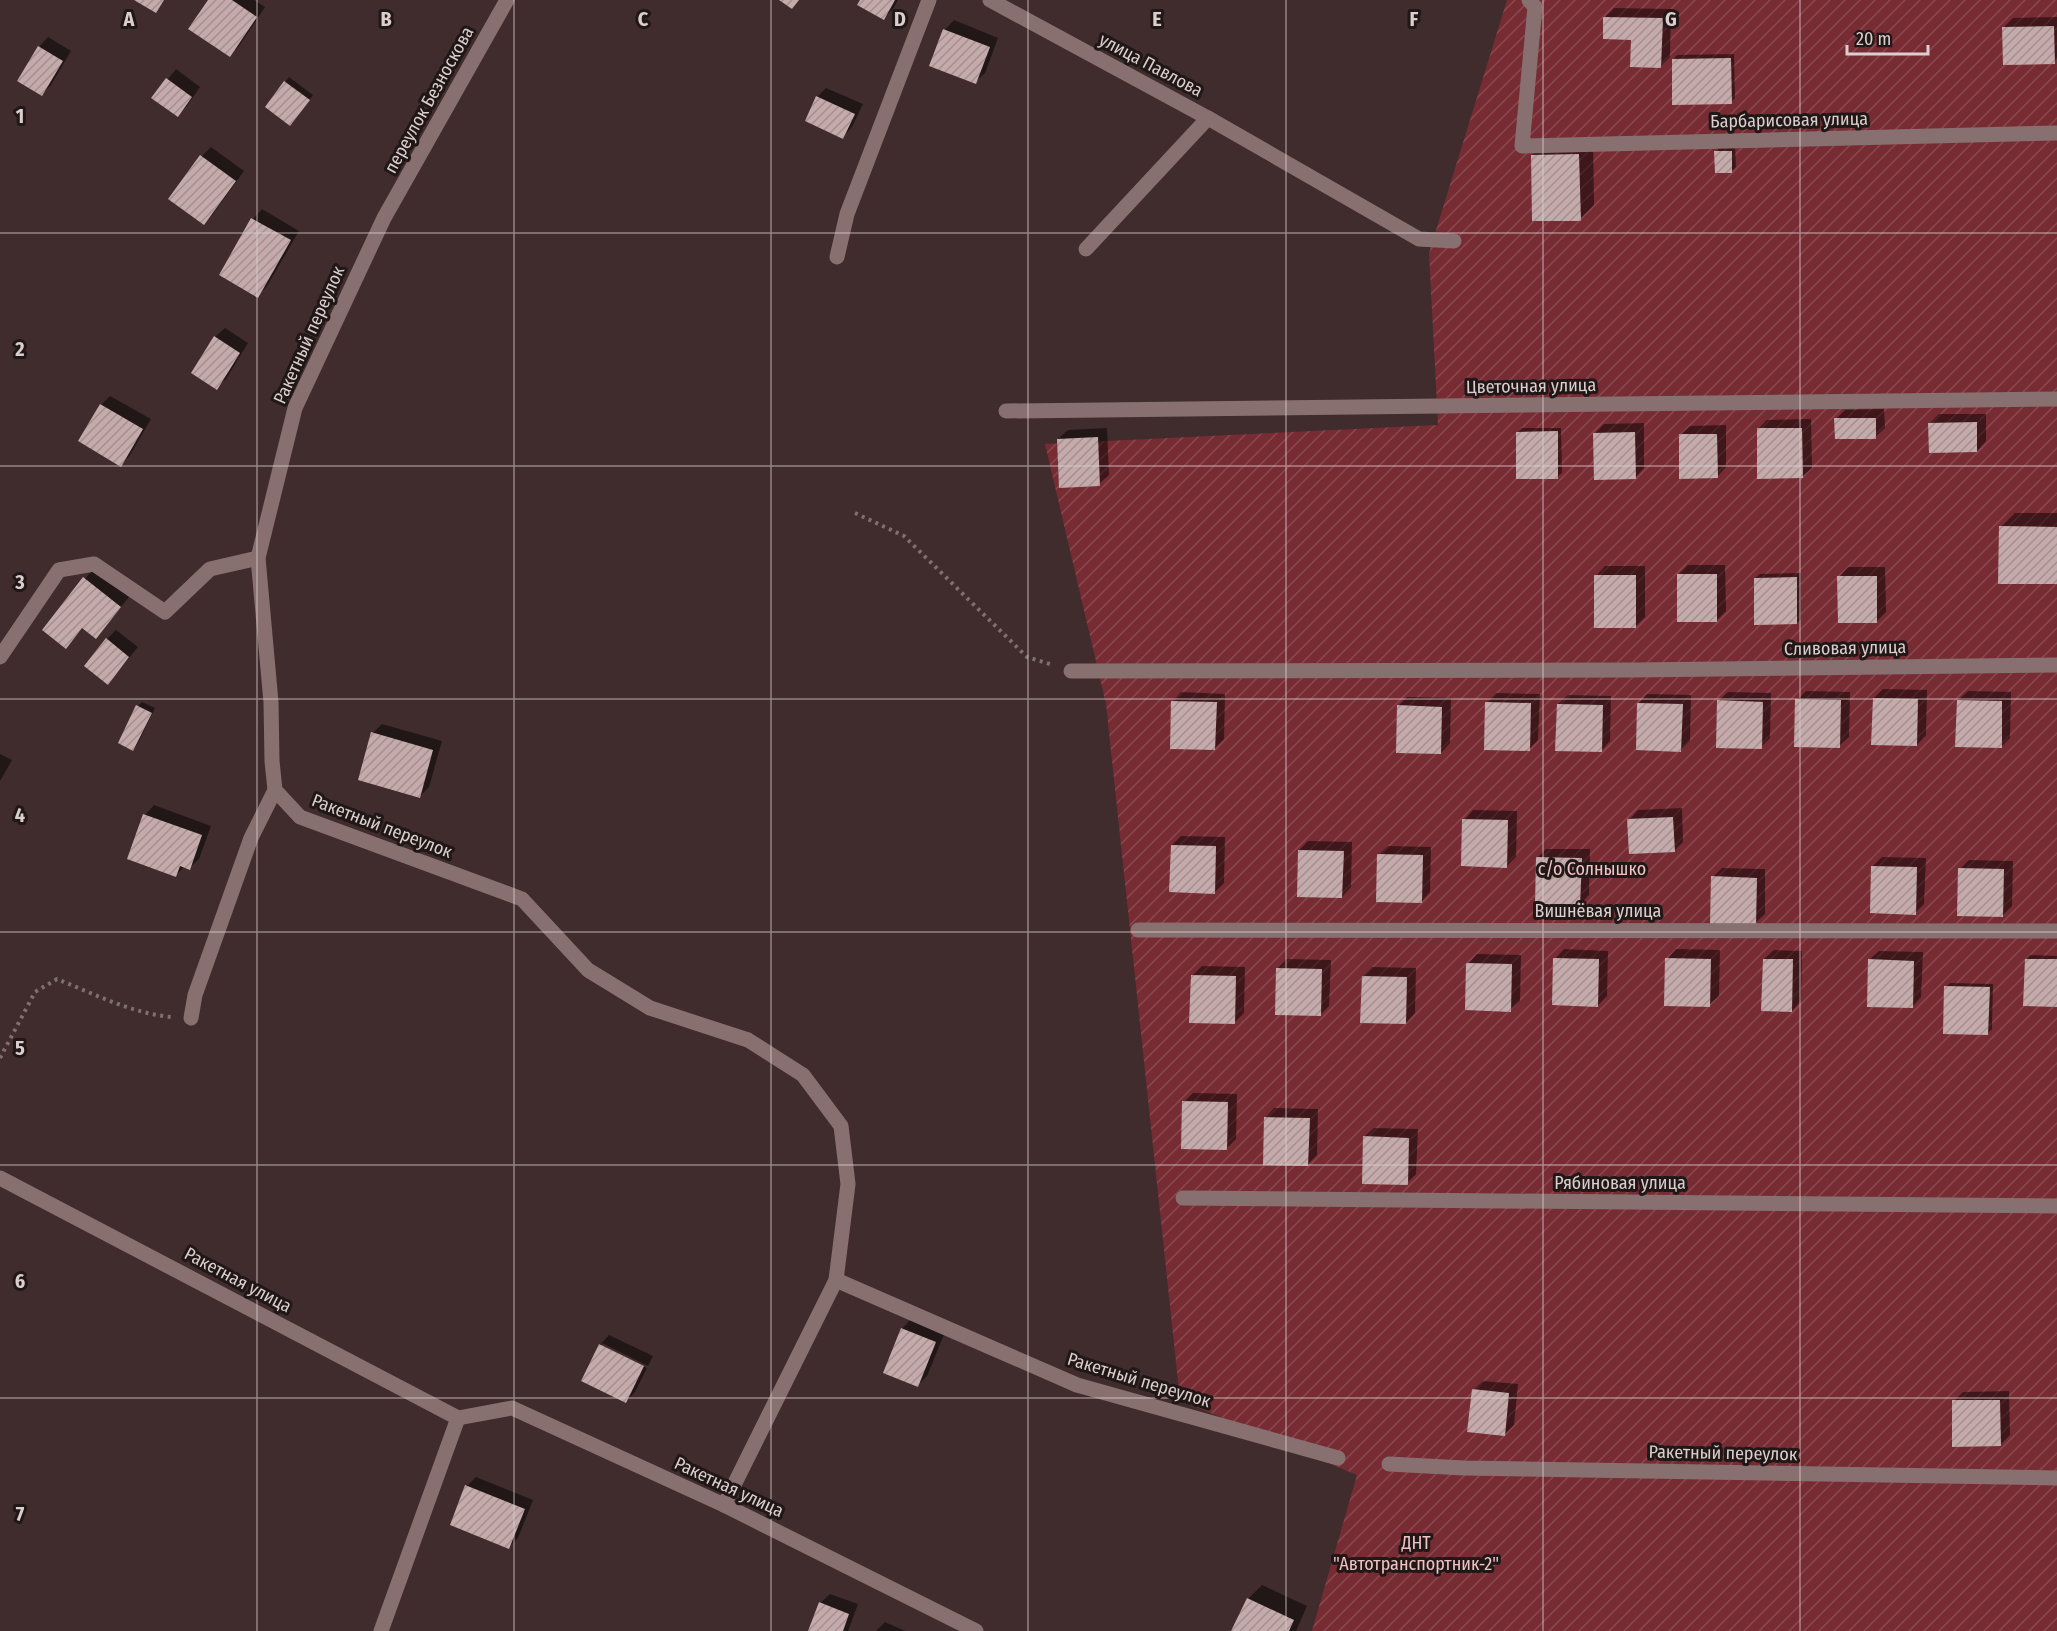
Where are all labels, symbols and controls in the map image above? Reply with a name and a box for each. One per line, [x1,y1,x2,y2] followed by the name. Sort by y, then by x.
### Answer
[123,7,136,31] text: A
[380,7,392,31] text: B
[638,7,649,31] text: C
[894,7,906,31] text: D
[1152,7,1162,31] text: E
[1410,7,1419,31] text: F
[1665,7,1677,31] text: G
[1847,18,1928,56] scale bar
[380,23,478,177] street label: переулок Безноскова
[1095,28,1207,102] street label: улица Павлова
[1856,28,1891,50] text: 20 m
[16,104,24,128] text: 1
[1710,108,1868,132] street label: Барбарисовая улица
[269,262,350,407] street label: Ракетный переулок
[14,337,25,361] text: 2
[1466,374,1596,398] street label: Цветочная улица
[14,570,25,594] text: 3
[1784,636,1907,660] street label: Сливовая улица
[309,789,456,863] street label: Ракетный переулок
[15,803,25,827] text: 4
[1538,858,1646,880] park label: с/о Солнышко
[1535,900,1662,922] street label: Вишнёвая улица
[15,1036,25,1060] text: 5
[1554,1172,1686,1194] street label: Рябиновая улица
[181,1243,295,1318] street label: Ракетная улица
[15,1269,25,1293] text: 6
[1065,1348,1214,1412] street label: Ракетный переулок
[1648,1441,1798,1465] street label: Ракетный переулок
[671,1452,787,1522] street label: Ракетная улица
[16,1502,25,1526] text: 7
[1333,1532,1499,1575] park label: ДНТ "Автотранспортник-2"

